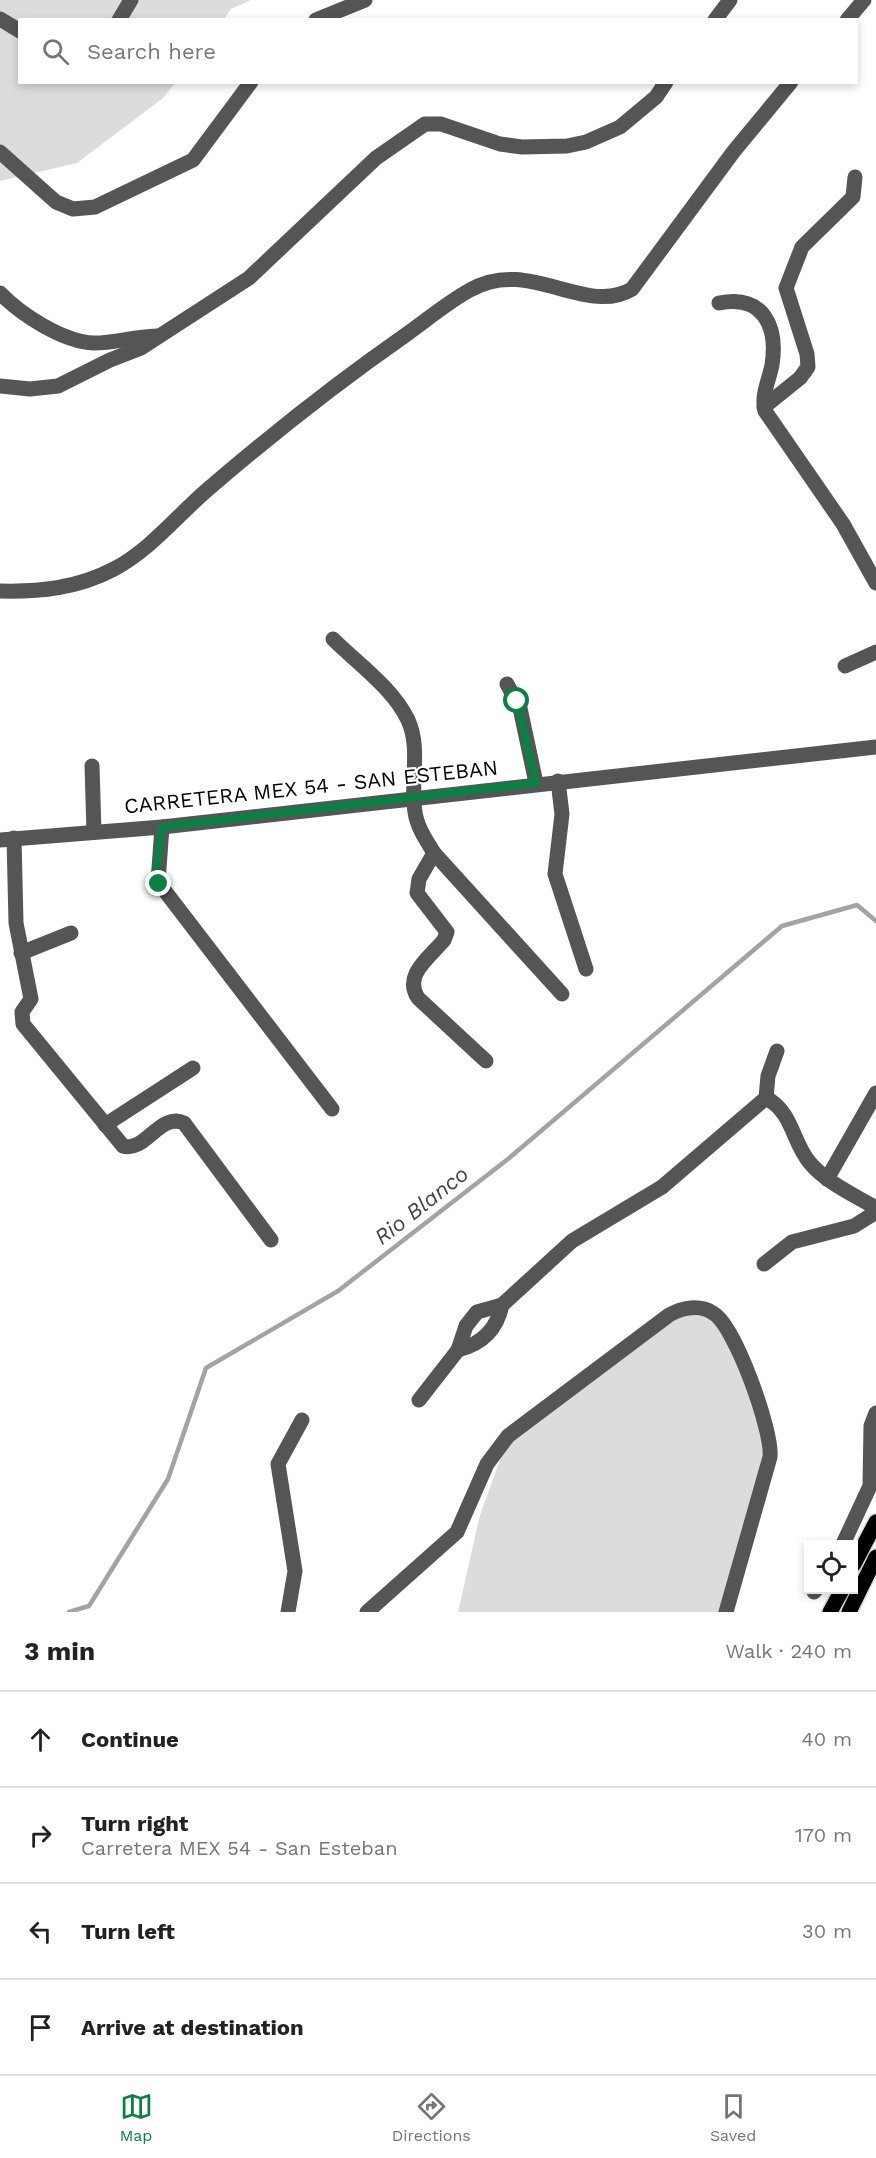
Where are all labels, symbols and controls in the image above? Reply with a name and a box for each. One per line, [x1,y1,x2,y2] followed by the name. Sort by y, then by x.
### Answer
[18,18,858,84] search box
[39,35,72,68] icon: search
[87,39,216,64] text: Search here
[503,687,529,713] route start
[123,754,499,819] street label: CARRETERA MEX 54 - SAN ESTEBAN
[145,870,171,896] route end
[369,1161,473,1250] water label: Rio Blanco
[804,1540,858,1594] map controls
[804,1540,858,1594] button: locate
[24,1636,95,1666] text: 3 min
[725,1639,852,1663] text: Walk · 240 m
[24,1723,57,1756] icon: ahead
[81,1727,179,1752] text: Continue
[801,1727,852,1751] text: 40 m
[81,1811,188,1836] text: Turn right
[24,1819,57,1852] icon: right
[795,1823,852,1847] text: 170 m
[81,1836,398,1860] text: Carretera MEX 54 - San Esteban
[24,1915,57,1948] icon: left
[81,1919,175,1944] text: Turn left
[802,1919,852,1943] text: 30 m
[24,2011,57,2044] icon: arrive
[81,2015,304,2040] text: Arrive at destination
[120,2090,153,2145] tab: Map
[392,2090,471,2145] tab: Directions
[710,2090,756,2145] tab: Saved

